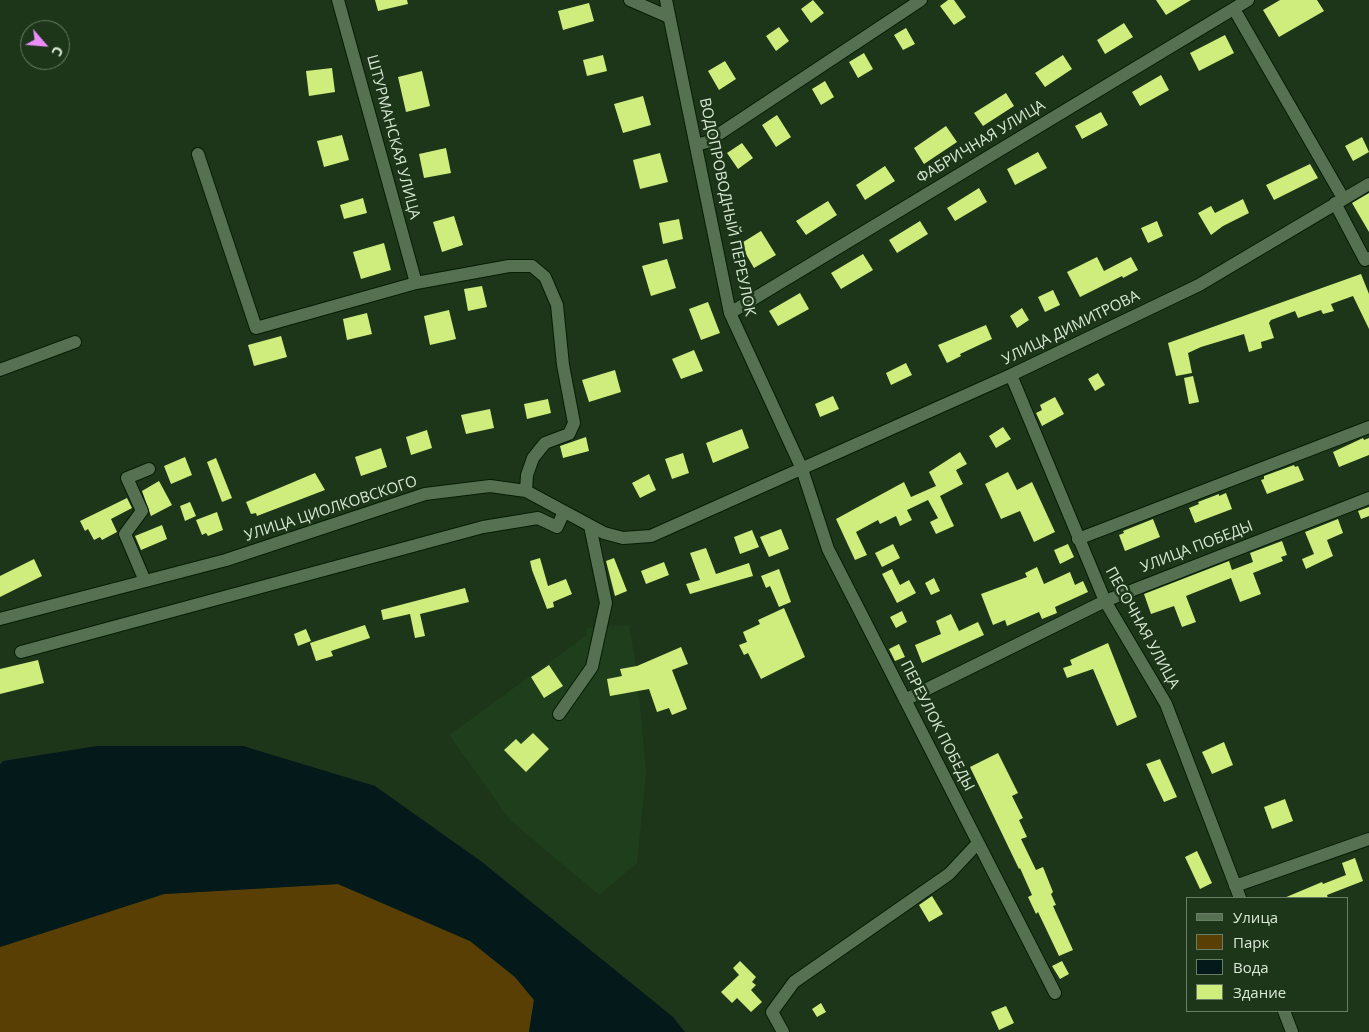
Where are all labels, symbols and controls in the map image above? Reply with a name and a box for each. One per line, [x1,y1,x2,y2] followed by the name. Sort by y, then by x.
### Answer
[20,20,70,70] north arrow
[47,43,68,60] text: С
[362,53,424,221] street label: ШТУРМАНСКАЯ УЛИЦА
[695,96,759,318] street label: ВОДОПРОВОДНЫЙ ПЕРЕУЛОК
[913,96,1049,188] street label: ФАБРИЧНАЯ УЛИЦА
[1000,287,1142,369] street label: УЛИЦА ДИМИТРОВА
[242,473,420,545] street label: УЛИЦА ЦИОЛКОВСКОГО
[1138,517,1256,577] street label: УЛИЦА ПОБЕДЫ
[1101,564,1183,692] street label: ПЕСОЧНАЯ УЛИЦА
[896,658,978,794] street label: ПЕРЕУЛОК ПОБЕДЫ
[1186,897,1349,1012] legend
[1233,907,1278,927] text: Улица
[1233,932,1269,952] text: Парк
[1233,957,1269,977] text: Вода
[1233,982,1286,1002] text: Здание

